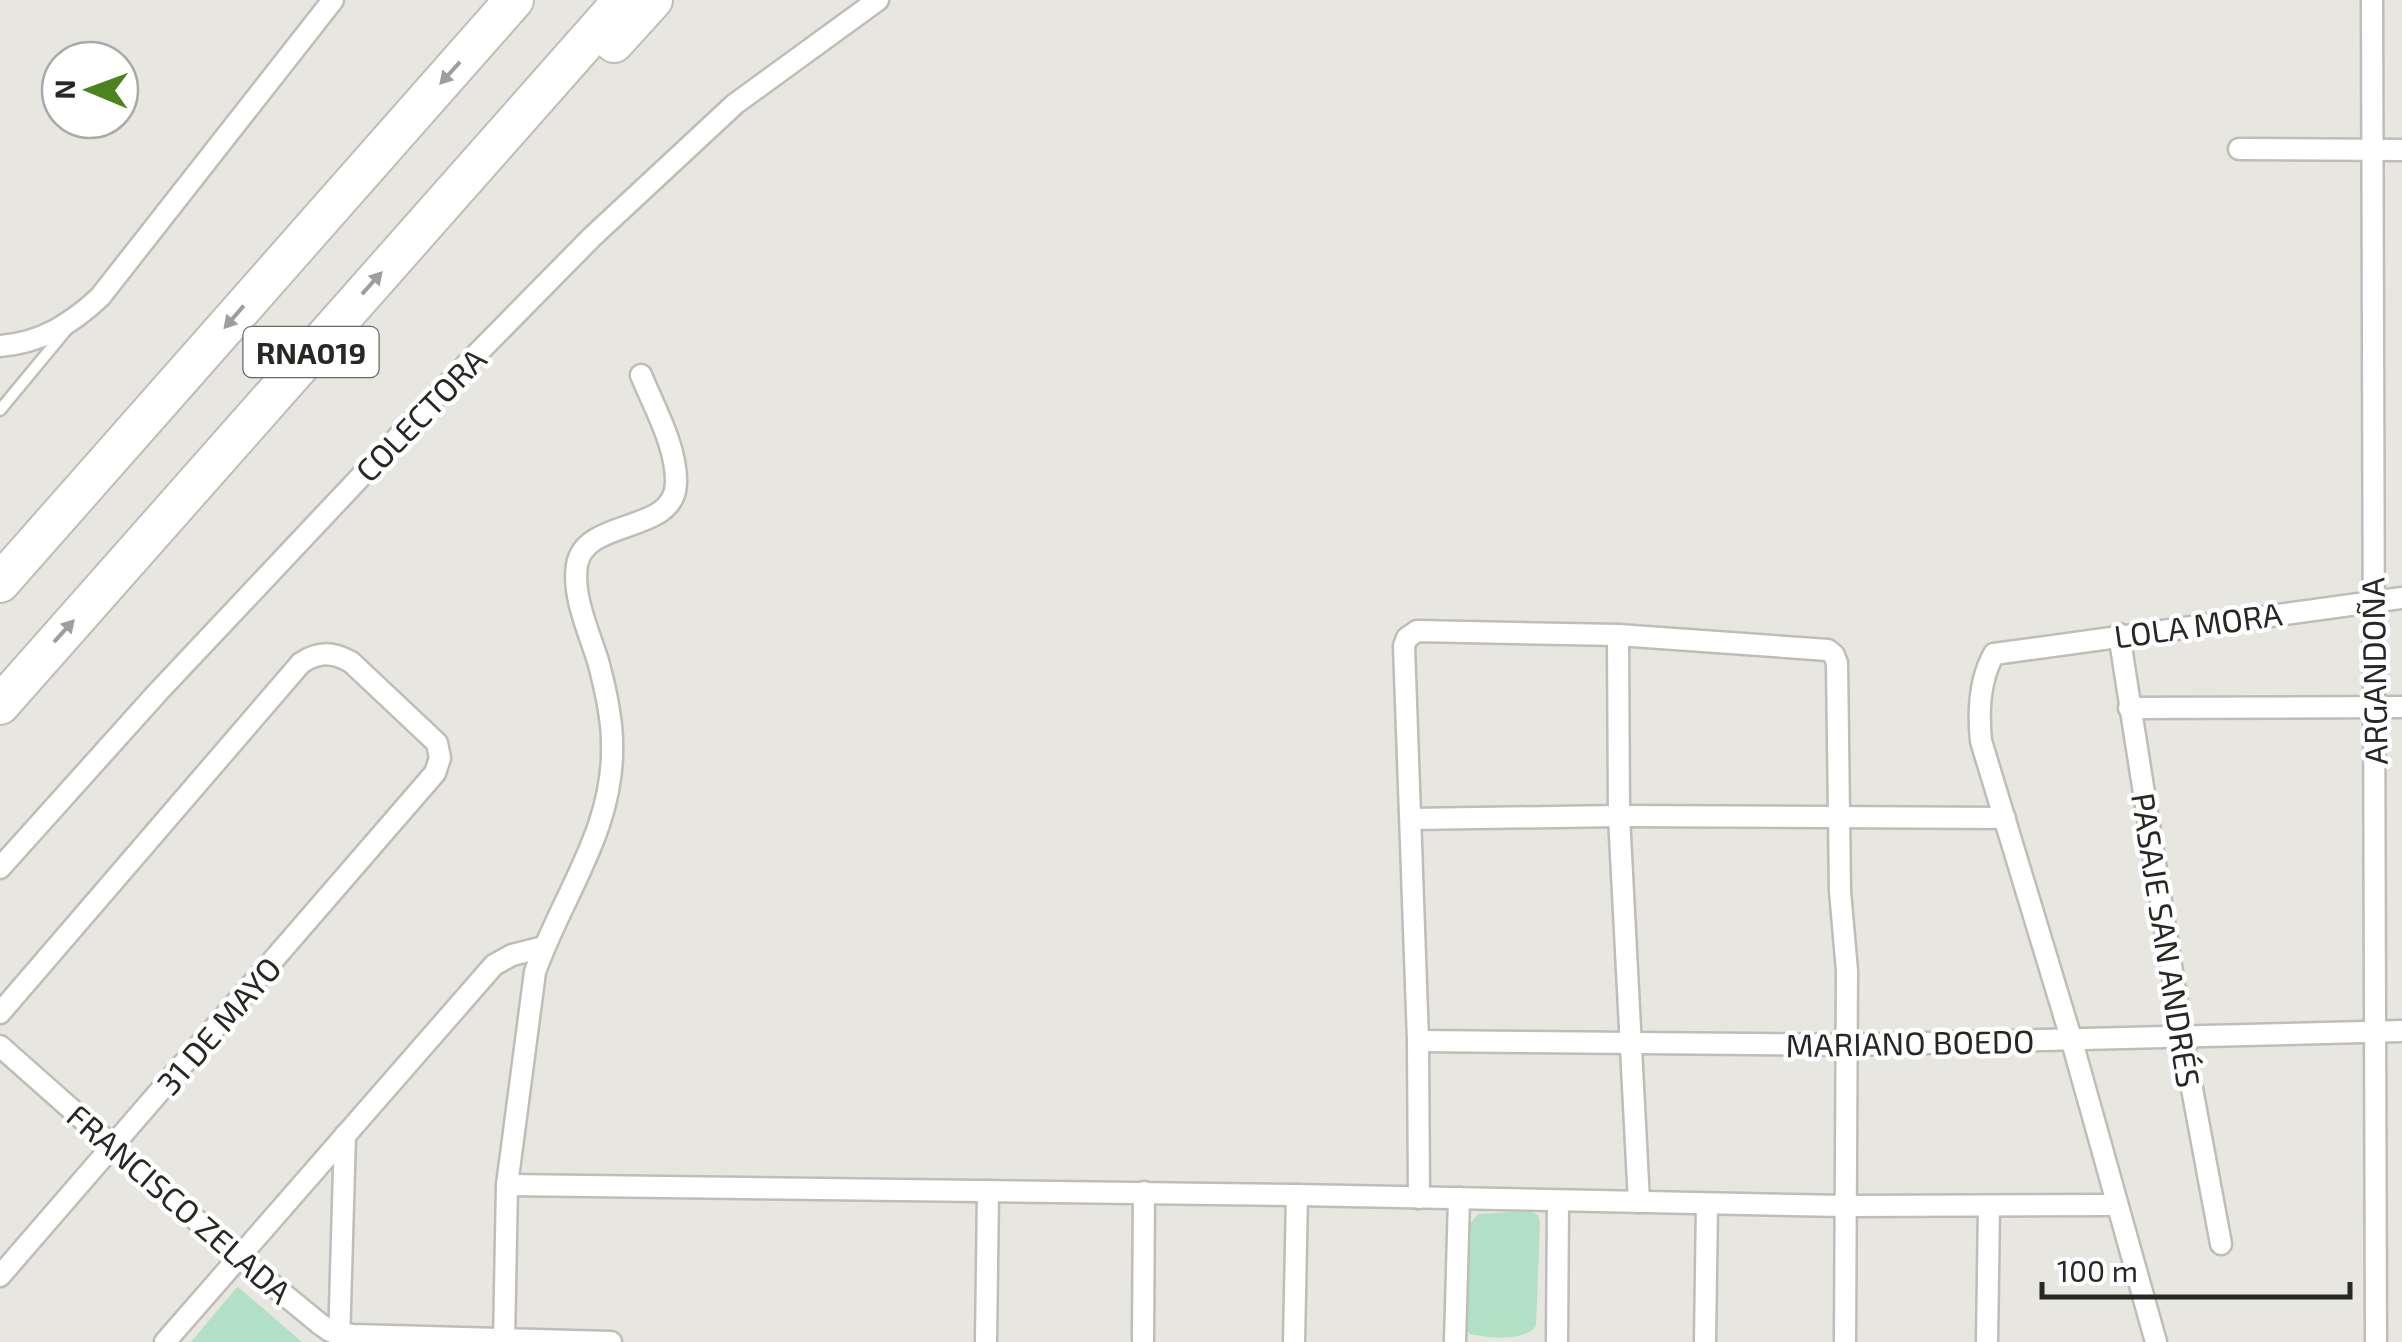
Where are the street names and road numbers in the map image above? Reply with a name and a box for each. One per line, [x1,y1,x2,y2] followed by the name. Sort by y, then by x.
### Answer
[244,327,378,377] road number: RNA019
[347,339,493,489] street label: COLECTORA
[2352,577,2394,765] street label: ARGANDOÑA
[2112,593,2284,655] street label: LOLA MORA
[2125,790,2209,1090] street label: PASAJE SAN ANDRÉS
[148,949,288,1101] street label: 31 DE MAYO
[1785,1021,2035,1063] street label: MARIANO BOEDO
[60,1096,300,1311] street label: FRANCISCO ZELADA

